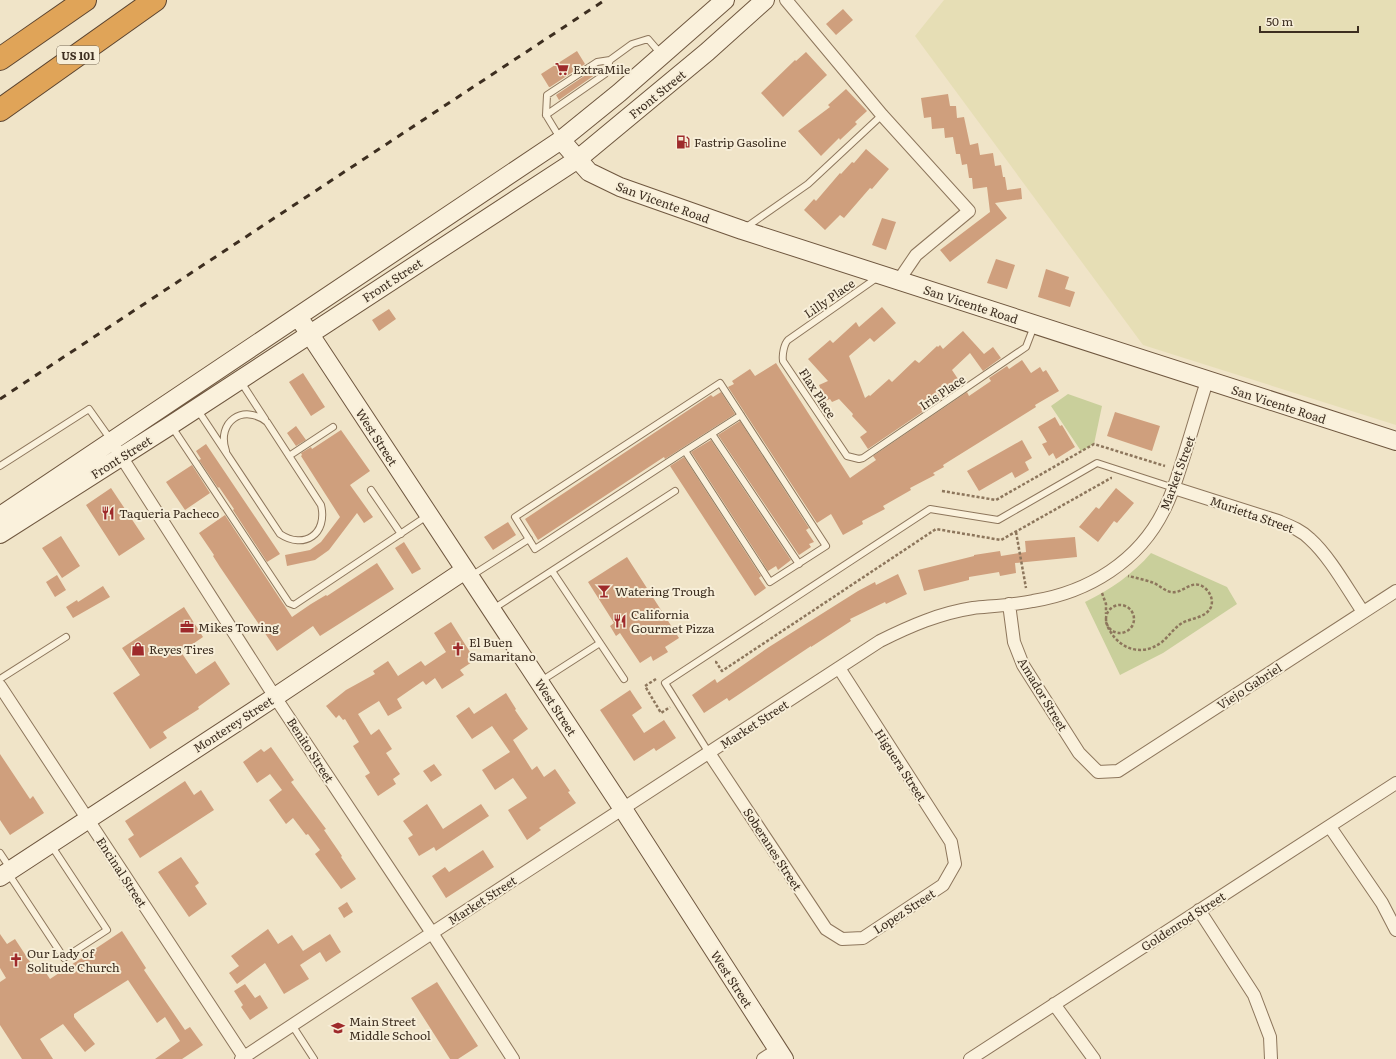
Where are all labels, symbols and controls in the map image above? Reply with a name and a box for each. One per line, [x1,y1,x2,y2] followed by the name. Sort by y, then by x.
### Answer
[1260,8,1358,34] scale bar
[1266,12,1293,30] text: 50 m
[57,46,99,64] road number: US 101
[573,60,630,78] place label: ExtraMile
[554,61,570,77] supermarket icon: ExtraMile
[625,65,690,123] street label: Front Street
[694,133,786,151] place label: Fastrip Gasoline
[675,134,691,150] fuel station icon: Fastrip Gasoline
[614,177,713,228] street label: San Vicente Road
[358,254,426,306] street label: Front Street
[800,274,858,322] street label: Lilly Place
[921,280,1021,328] street label: San Vicente Road
[795,364,841,422] street label: Flax Place
[915,370,969,414] street label: Iris Place
[1229,380,1329,428] street label: San Vicente Road
[352,405,402,469] street label: West Street
[87,431,155,483] street label: Front Street
[1155,433,1199,513] street label: Market Street
[1208,491,1296,537] street label: Murietta Street
[119,504,219,522] place label: Taqueria Pacheco
[100,505,116,521] restaurant icon: Taqueria Pacheco
[615,582,715,600] place label: Watering Trough
[596,583,612,599] bar icon: Watering Trough
[631,605,715,637] place label: California Gourmet Pizza
[612,613,628,629] restaurant icon: California Gourmet Pizza
[198,618,279,636] place label: Mikes Towing
[179,619,195,635] office icon: Mikes Towing
[469,633,536,665] place label: El Buen Samaritano
[149,640,214,658] place label: Reyes Tires
[130,641,146,657] shop icon: Reyes Tires
[450,641,466,657] church icon: El Buen Samaritano
[1014,654,1072,734] street label: Amador Street
[1213,658,1285,714] street label: Viejo Gabriel
[531,675,581,739] street label: West Street
[189,691,277,757] street label: Monterey Street
[716,695,792,753] street label: Market Street
[283,714,339,786] street label: Benito Street
[871,725,931,805] street label: Higuera Street
[739,804,807,894] street label: Soberanes Street
[92,833,152,911] street label: Encinal Street
[444,871,520,929] street label: Market Street
[869,884,939,938] street label: Lopez Street
[1137,887,1229,955] street label: Goldenrod Street
[27,944,120,976] place label: Our Lady of Solitude Church
[707,947,757,1011] street label: West Street
[8,952,24,968] church icon: Our Lady of Solitude Church
[349,1012,431,1044] place label: Main Street Middle School
[330,1020,346,1036] school or university icon: Main Street Middle School

